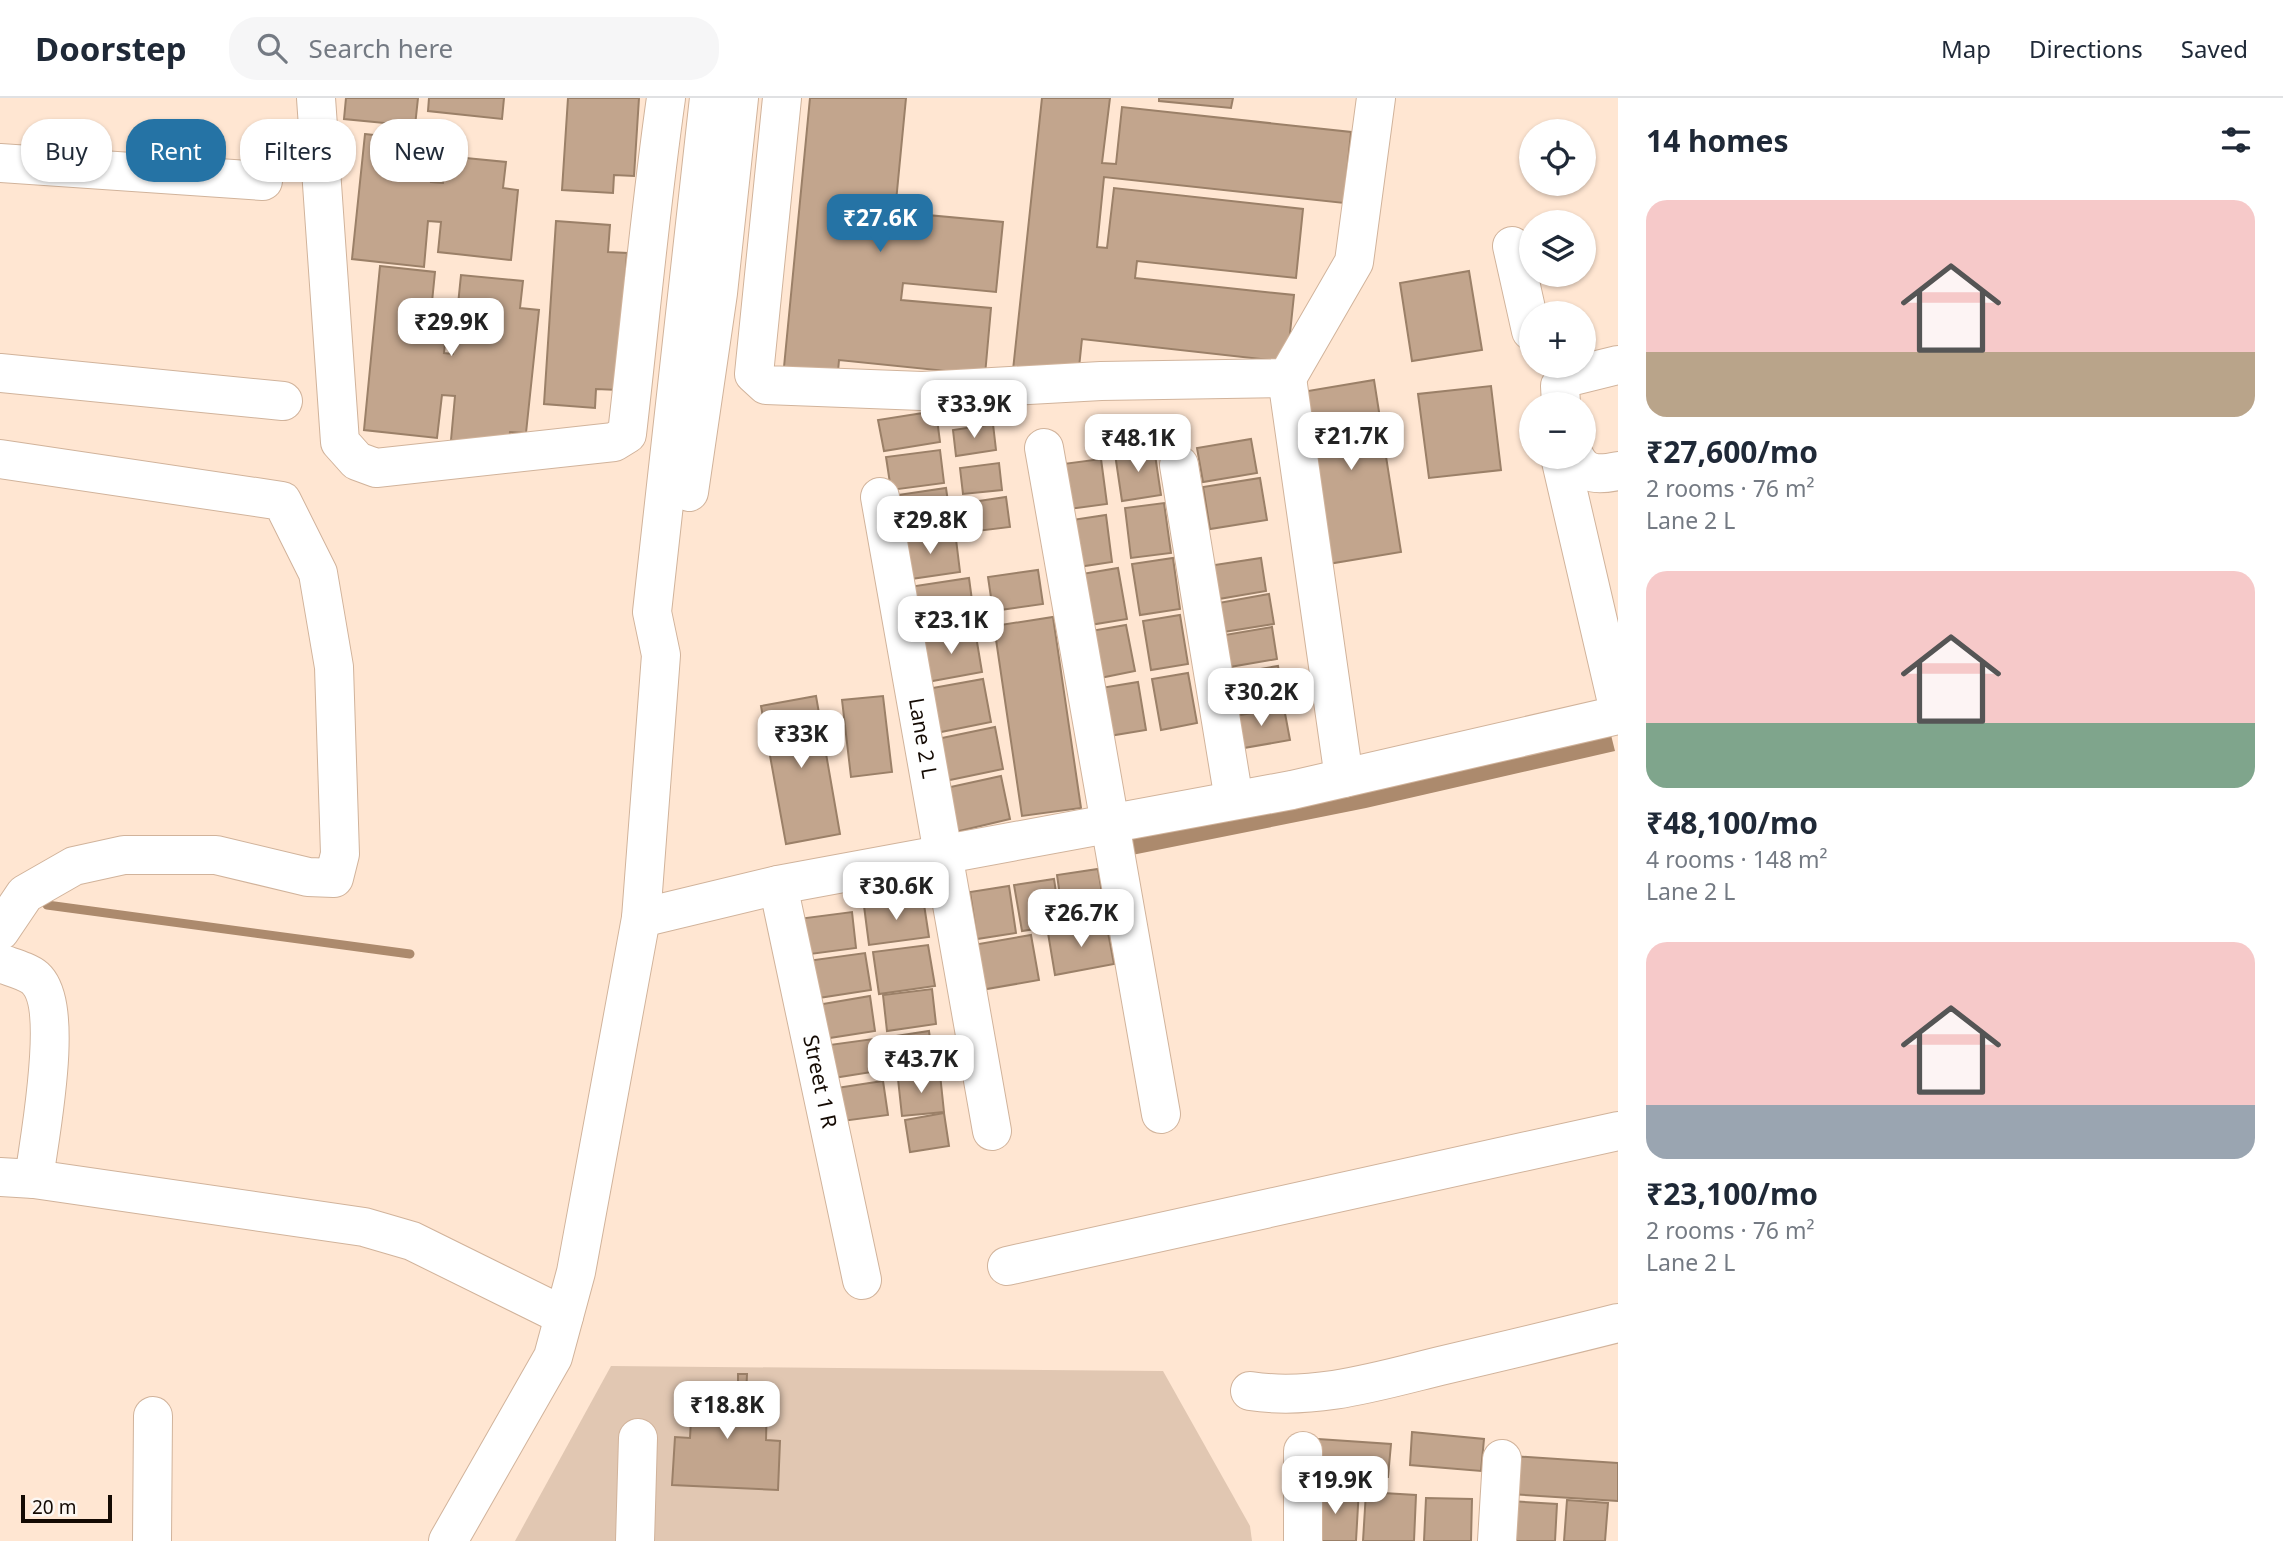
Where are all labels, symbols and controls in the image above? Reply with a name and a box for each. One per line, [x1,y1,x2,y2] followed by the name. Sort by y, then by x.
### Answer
[229,17,719,80] search box
[35,26,187,71] text: Doorstep
[253,29,291,67] icon: search
[309,30,453,66] text: Search here
[1941,32,1991,65] text: Map
[2029,32,2143,65] text: Directions
[2181,32,2248,65] text: Saved
[21,119,112,182] chip: Buy
[126,119,226,182] chip: Rent
[240,119,356,182] chip: Filters
[370,119,468,182] chip: New
[1519,119,1596,469] map controls
[1519,119,1596,196] button: locate
[1646,120,1789,161] text: 14 homes
[2217,121,2255,159] icon: filters
[823,194,937,254] pin: ₹27.6K
[843,201,917,233] text: ₹27.6K
[1519,210,1596,287] button: layers
[1888,245,2014,371] icon: home
[394,299,508,358] pin: ₹29.9K
[1519,301,1596,378] button: +
[414,305,488,337] text: ₹29.9K
[917,380,1031,440] pin: ₹33.9K
[937,387,1011,419] text: ₹33.9K
[1519,392,1596,469] button: −
[1294,412,1408,472] pin: ₹21.7K
[1081,414,1195,474] pin: ₹48.1K
[1314,419,1388,451] text: ₹21.7K
[1101,421,1175,453] text: ₹48.1K
[1646,431,1818,472] text: ₹27,600/mo
[1646,472,1815,504] text: 2 rooms · 76 m²
[873,496,987,556] pin: ₹29.8K
[893,503,967,535] text: ₹29.8K
[1646,504,1735,536] text: Lane 2 L
[894,596,1008,656] pin: ₹23.1K
[914,603,988,635] text: ₹23.1K
[1888,616,2014,742] icon: home
[1204,668,1318,728] pin: ₹30.2K
[1224,675,1298,707] text: ₹30.2K
[903,695,944,781] street label: Lane 2 L
[760,710,842,770] pin: ₹33K
[774,717,828,749] text: ₹33K
[1646,802,1818,843] text: ₹48,100/mo
[1646,843,1828,875] text: 4 rooms · 148 m²
[839,862,953,922] pin: ₹30.6K
[859,869,933,901] text: ₹30.6K
[1646,875,1735,907] text: Lane 2 L
[1024,890,1138,949] pin: ₹26.7K
[1044,896,1118,928] text: ₹26.7K
[1888,987,2014,1113] icon: home
[797,1032,844,1131] street label: Street 1 R
[864,1035,978,1095] pin: ₹43.7K
[884,1042,958,1074] text: ₹43.7K
[1646,1173,1818,1214] text: ₹23,100/mo
[1646,1214,1815,1246] text: 2 rooms · 76 m²
[1646,1246,1735,1278] text: Lane 2 L
[670,1382,784,1441] pin: ₹18.8K
[690,1388,764,1420] text: ₹18.8K
[1278,1456,1392,1516] pin: ₹19.9K
[1298,1463,1372,1495] text: ₹19.9K
[21,1492,112,1524] scale bar
[32,1494,76,1520] text: 20 m

